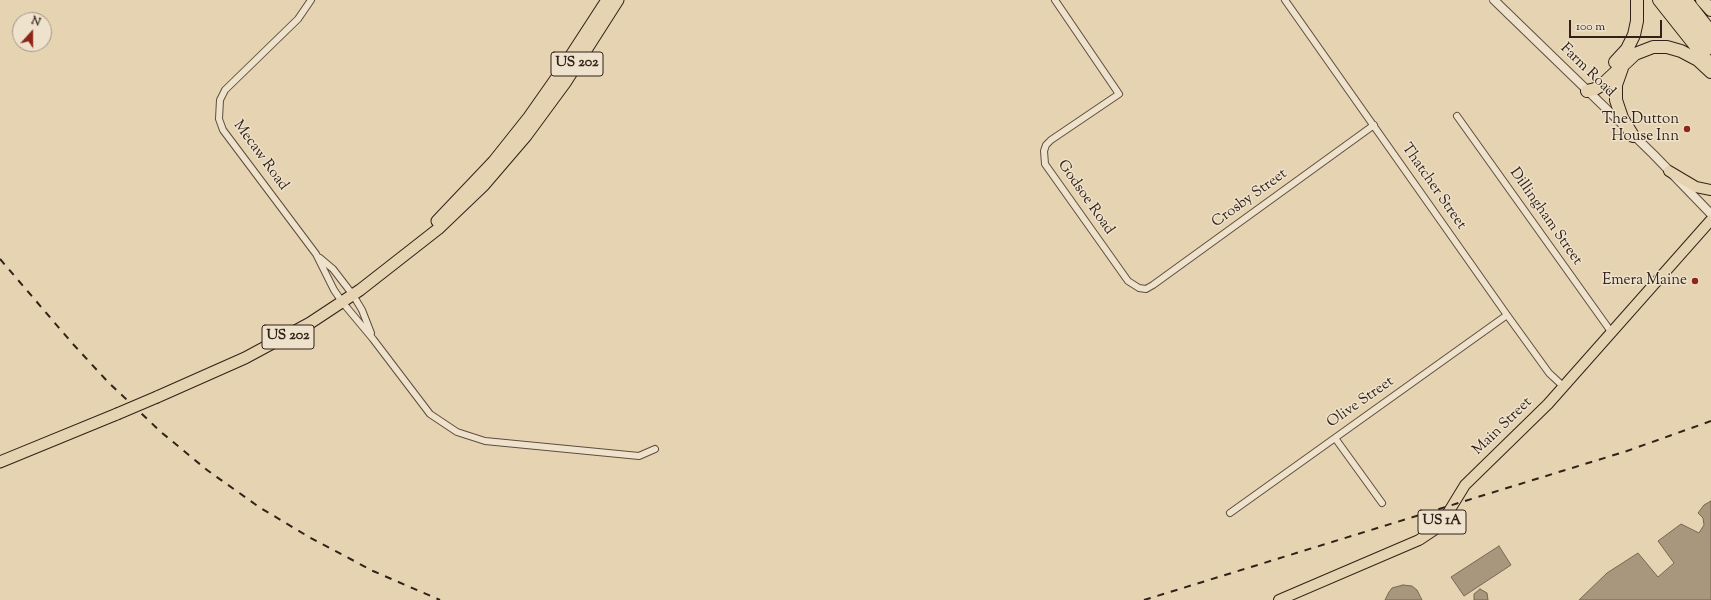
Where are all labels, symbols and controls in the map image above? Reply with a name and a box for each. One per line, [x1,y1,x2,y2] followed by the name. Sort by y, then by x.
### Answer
[12,12,52,52] north arrow
[1571,12,1664,38] scale bar
[29,13,43,31] text: N
[1576,18,1605,36] text: 100 m
[1556,40,1618,102] street label: Farm Road
[551,52,603,76] road number: US 202
[1602,111,1679,146] place label: The Dutton House Inn
[229,117,291,195] street label: Mecaw Road
[1682,124,1692,134] marker: The Dutton House Inn
[1397,140,1469,234] street label: Thatcher Street
[1053,157,1117,239] street label: Godsoe Road
[1505,165,1585,269] street label: Dillingham Street
[1209,166,1291,232] street label: Crosby Street
[1602,272,1687,290] place label: Emera Maine
[1690,276,1700,286] marker: Emera Maine
[262,325,314,349] road number: US 202
[1324,373,1398,433] street label: Olive Street
[1470,394,1536,460] street label: Main Street
[1418,510,1466,534] road number: US 1A

